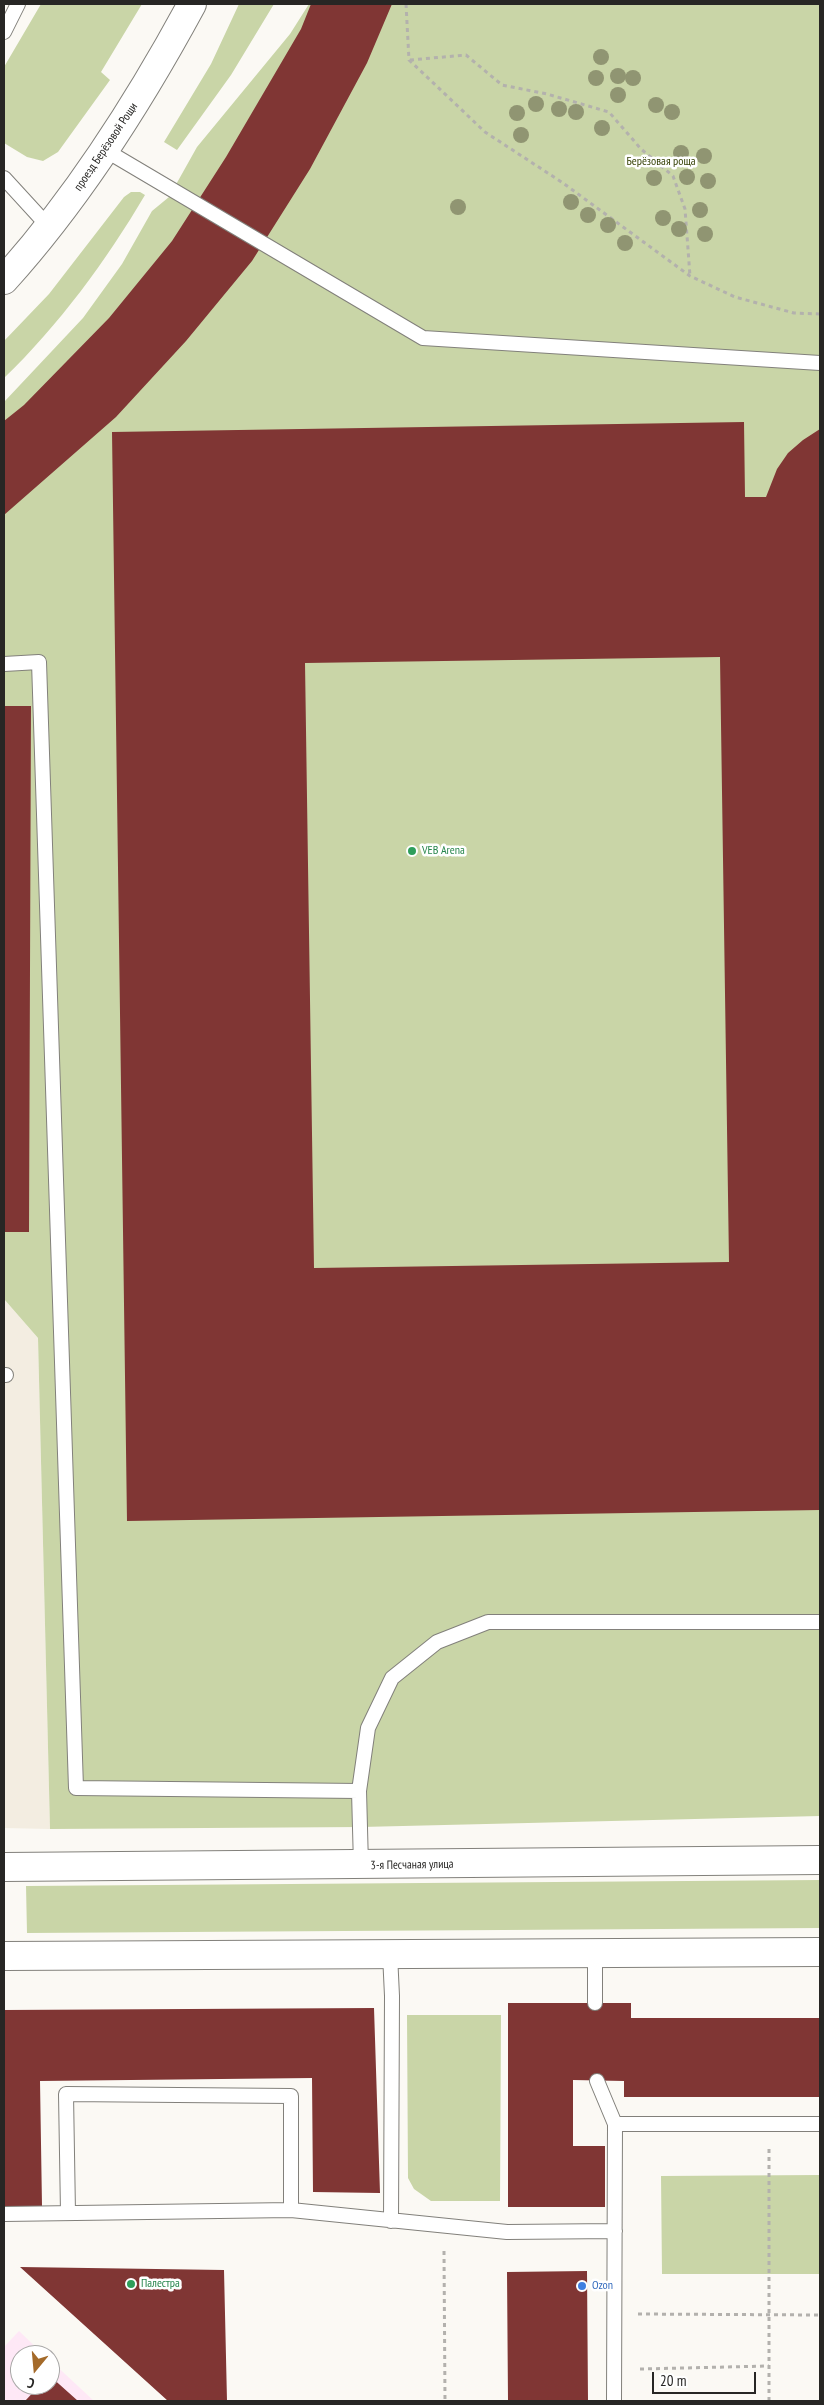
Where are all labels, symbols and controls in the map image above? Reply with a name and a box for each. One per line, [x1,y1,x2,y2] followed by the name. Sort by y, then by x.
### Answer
[71,100,141,194] street label: проезд Берёзовой Рощи
[626,155,696,169] park label: Берёзовая роща
[422,844,465,858] place label: VEB Arena
[406,845,418,857] marker: VEB Arena
[370,1857,454,1873] street label: 3-я Песчаная улица
[141,2277,180,2291] place label: Палестра
[125,2278,137,2290] marker: Палестра
[592,2279,613,2293] place label: Ozon
[576,2280,588,2292] marker: Ozon
[10,2345,60,2395] north arrow
[654,2362,758,2394] scale bar
[660,2371,686,2390] text: 20 m
[25,2374,37,2393] text: С

